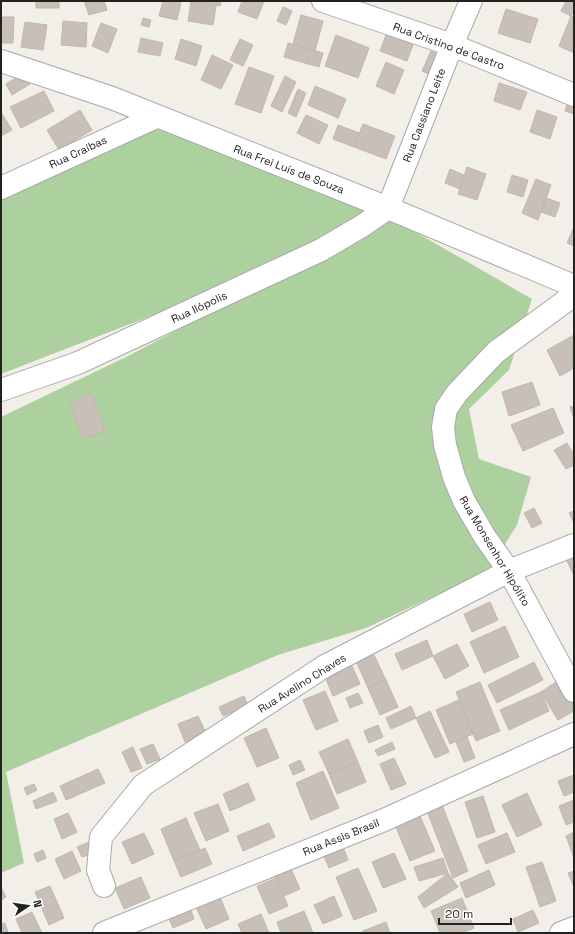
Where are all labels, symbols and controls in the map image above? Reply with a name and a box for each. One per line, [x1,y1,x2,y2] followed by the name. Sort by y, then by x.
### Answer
[391,19,507,73] street label: Rua Cristino de Castro
[400,66,448,164] street label: Rua Cassiano Leite
[47,132,109,171] street label: Rua Craíbas
[232,141,347,197] street label: Rua Frei Luís de Souza
[169,288,229,326] street label: Rua Ilópolis
[456,493,534,609] street label: Rua Monsenhor Hipólito
[255,650,349,716] street label: Rua Avelino Chaves
[301,815,381,859] street label: Rua Assis Brasil
[8,886,48,926] north arrow
[30,899,45,909] text: N
[439,900,511,926] scale bar
[445,906,473,922] text: 20 m

